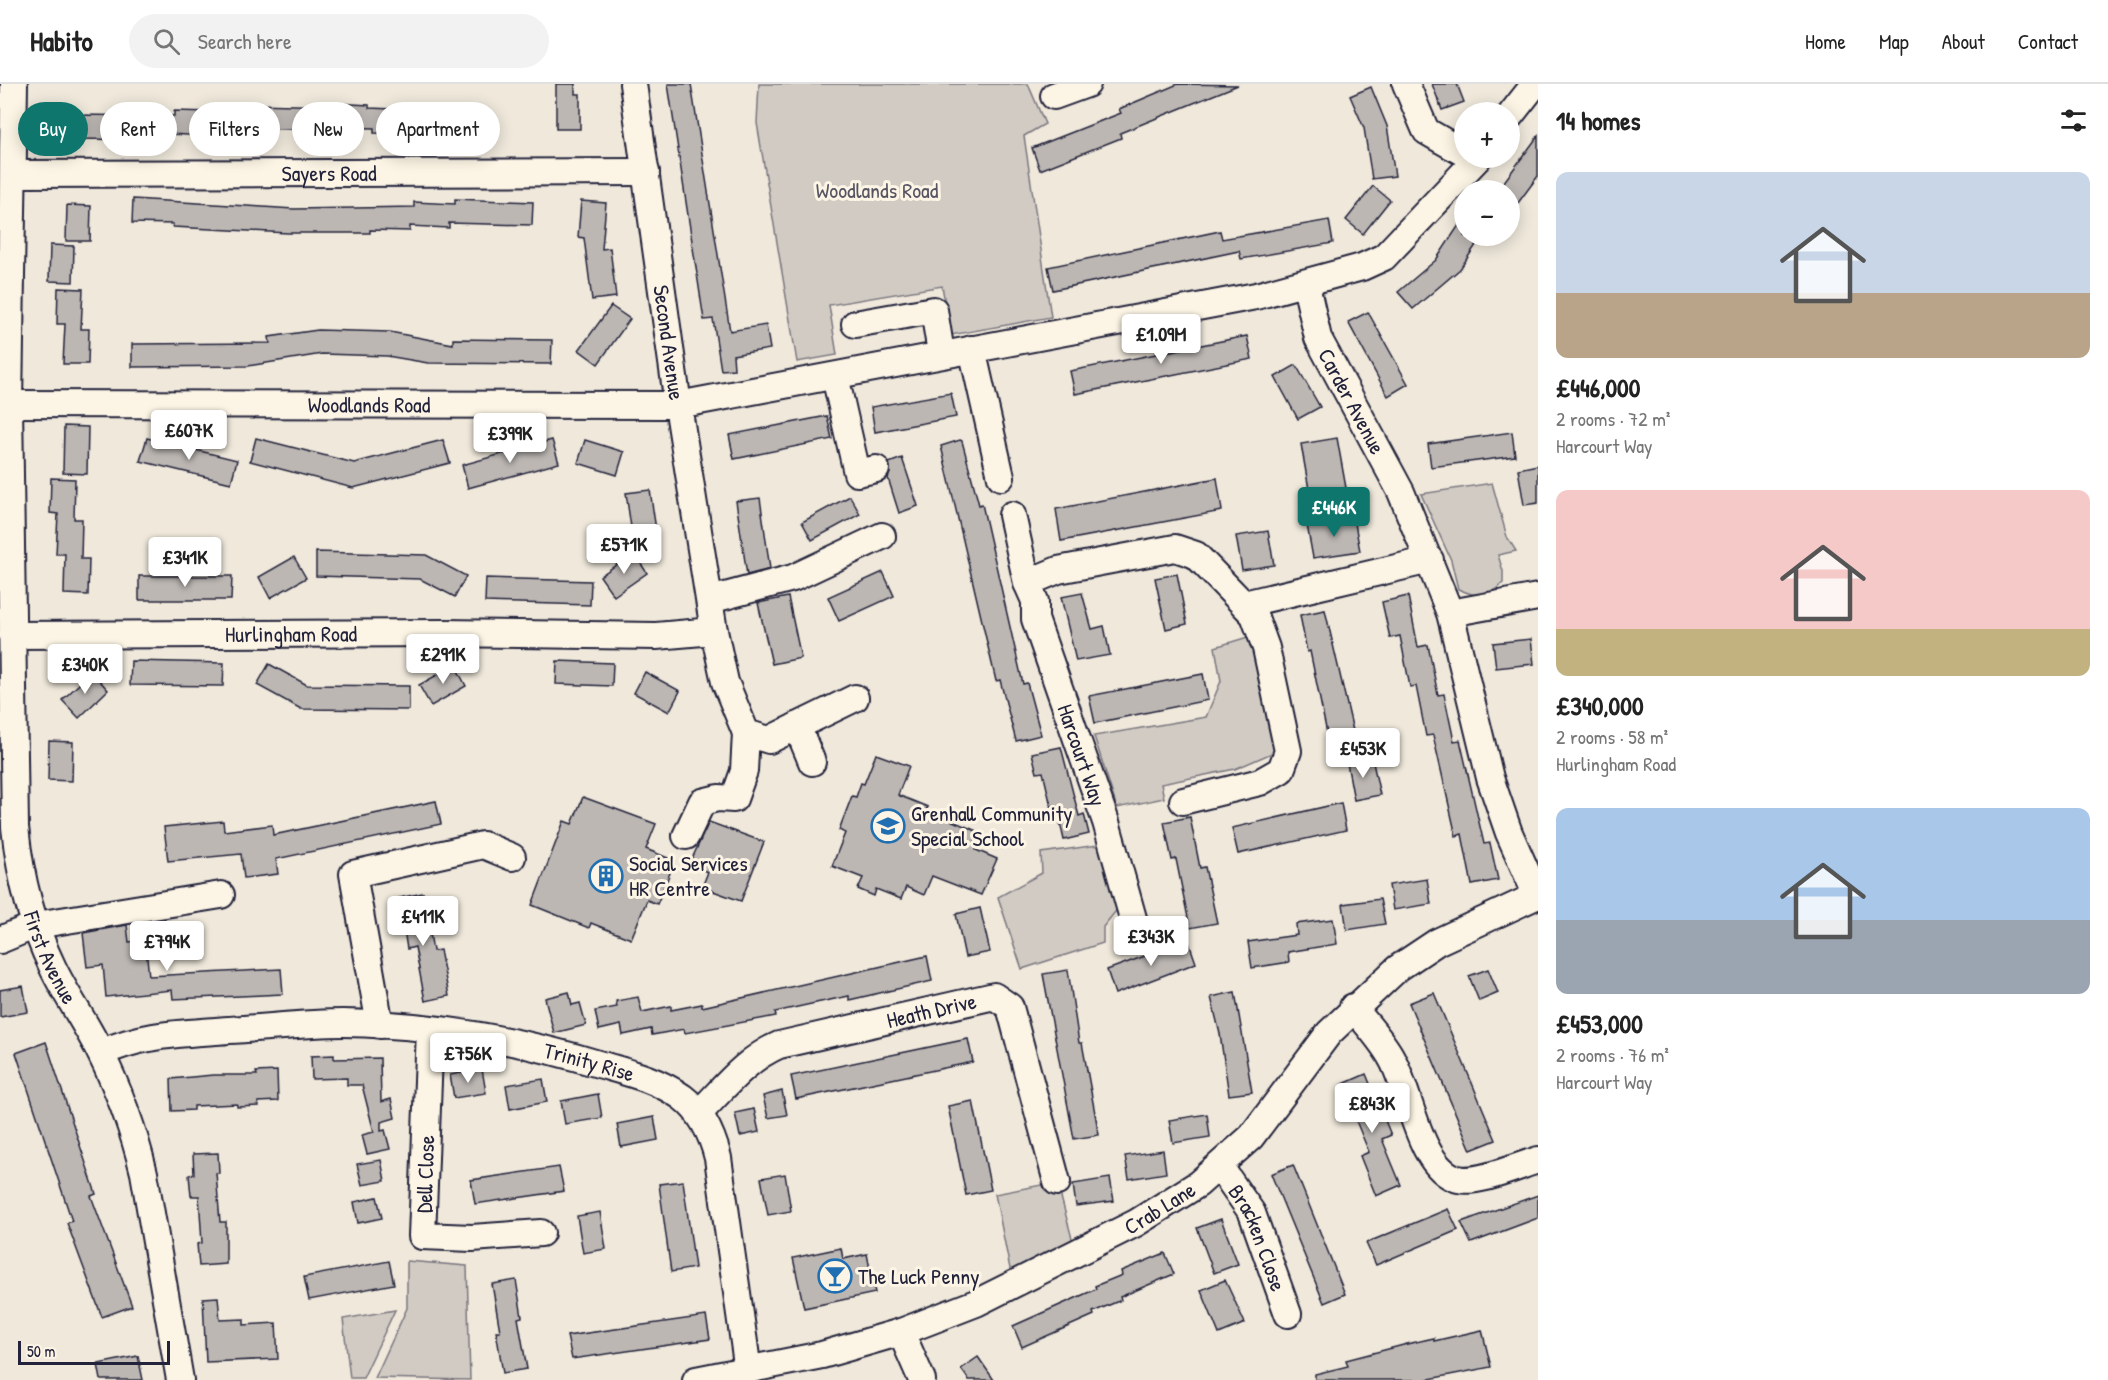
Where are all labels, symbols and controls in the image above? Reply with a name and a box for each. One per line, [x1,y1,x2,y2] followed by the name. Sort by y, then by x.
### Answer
[129,14,549,68] search box
[30,22,93,60] text: Habito
[150,25,183,58] icon: search
[198,26,292,56] text: Search here
[1805,27,1846,56] text: Home
[1879,27,1909,56] text: Map
[1942,27,1985,56] text: About
[2018,27,2078,56] text: Contact
[18,102,88,156] chip: Buy
[100,102,177,156] chip: Rent
[189,102,280,156] chip: Filters
[292,102,364,156] chip: New
[376,102,500,156] chip: Apartment
[1454,102,1520,246] map controls
[1454,102,1520,168] button: +
[1556,103,1641,138] text: 14 homes
[2057,104,2090,137] icon: filters
[281,158,377,188] street label: Sayers Road
[816,175,939,205] park label: Woodlands Road
[1454,180,1520,246] button: −
[1769,211,1877,319] icon: home
[646,283,692,402] street label: Second Avenue
[1112,314,1210,365] pin: £1.09M
[1136,320,1186,347] text: £1.09M
[1311,343,1393,459] street label: Carder Avenue
[1556,370,1640,405] text: £446,000
[308,389,431,420] street label: Woodlands Road
[1556,405,1670,432] text: 2 rooms · 72 m²
[147,410,231,461] pin: £607K
[468,413,552,464] pin: £399K
[165,416,213,443] text: £607K
[487,419,533,446] text: £399K
[1556,432,1653,459] text: Harcourt Way
[1292,487,1376,538] pin: £446K
[1312,493,1356,520] text: £446K
[582,524,666,575] pin: £571K
[1769,529,1877,637] icon: home
[600,530,648,557] text: £571K
[143,537,227,588] pin: £341K
[162,543,208,570] text: £341K
[225,618,358,649] street label: Hurlingham Road
[401,634,485,685] pin: £291K
[420,640,466,667] text: £291K
[43,644,127,695] pin: £340K
[62,650,108,677] text: £340K
[1556,688,1644,723] text: £340,000
[1051,700,1113,810] street label: Harcourt Way
[1556,723,1668,750] text: 2 rooms · 58 m²
[1321,728,1405,779] pin: £453K
[1340,734,1386,761] text: £453K
[1556,750,1676,777] text: Hurlingham Road
[911,798,1073,853] place label: Grenhall Community Special School
[870,808,906,844] school or university icon: Grenhall Community Special School
[1769,847,1877,955] icon: home
[629,848,748,903] place label: Social Services HR Centre
[588,858,624,894] building icon: Social Services HR Centre
[381,896,465,947] pin: £411K
[401,902,445,929] text: £411K
[16,907,85,1010] street label: First Avenue
[1109,916,1193,967] pin: £343K
[125,921,209,972] pin: £794K
[1128,922,1174,949] text: £343K
[144,927,190,954] text: £794K
[884,985,979,1035] street label: Heath Drive
[1556,1006,1643,1041] text: £453,000
[426,1033,510,1084] pin: £756K
[541,1035,638,1089] street label: Trinity Rise
[444,1039,492,1066] text: £756K
[1556,1041,1669,1068] text: 2 rooms · 76 m²
[1556,1068,1653,1095] text: Harcourt Way
[1330,1083,1414,1134] pin: £843K
[1349,1089,1395,1116] text: £843K
[409,1134,441,1213] street label: Dell Close
[1119,1174,1201,1242] street label: Crab Lane
[1221,1178,1294,1295] street label: Bracken Close
[817,1258,853,1294] bar icon: The Luck Penny
[858,1261,980,1291] place label: The Luck Penny
[18,1338,170,1366] scale bar
[27,1340,56,1362] text: 50 m

